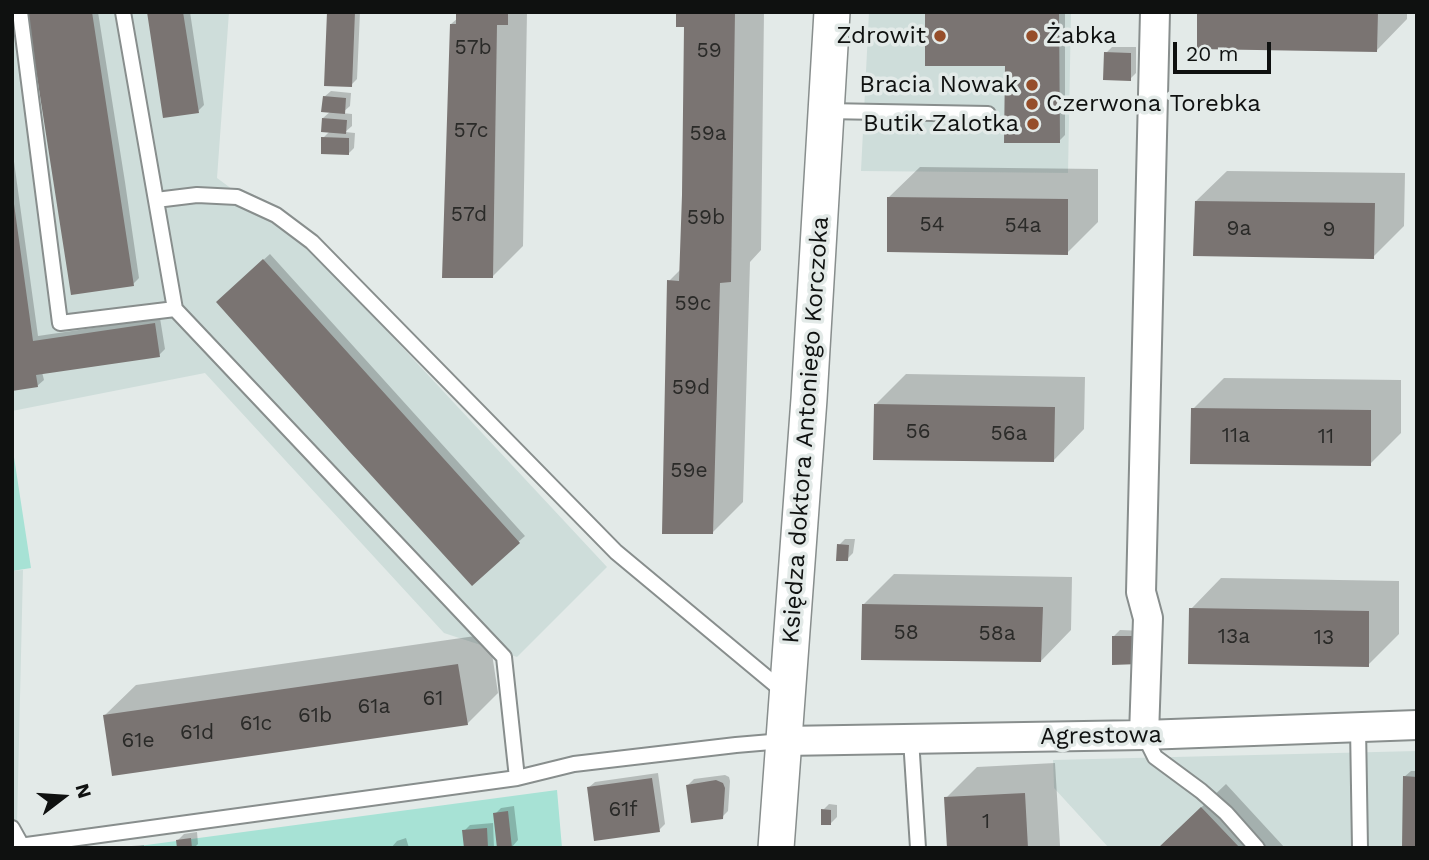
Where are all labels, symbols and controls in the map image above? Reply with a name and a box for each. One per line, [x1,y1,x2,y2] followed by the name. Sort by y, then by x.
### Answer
[836,22,926,50] place label: Zdrowit
[1046,22,1117,50] place label: Żabka
[932,28,948,44] marker: Zdrowit
[1024,28,1040,44] marker: Żabka
[1177,28,1275,72] scale bar
[454,35,492,61] house number: 57b
[696,38,722,64] house number: 59
[1186,41,1238,66] text: 20 m
[859,71,1018,99] place label: Bracia Nowak
[1024,77,1040,93] marker: Bracia Nowak
[1046,90,1261,118] place label: Czerwona Torebka
[1024,96,1040,112] marker: Czerwona Torebka
[863,110,1019,138] place label: Butik Zalotka
[1025,116,1041,132] marker: Butik Zalotka
[454,118,488,144] house number: 57c
[689,121,727,147] house number: 59a
[451,202,487,228] house number: 57d
[687,205,725,231] house number: 59b
[919,212,945,238] house number: 54
[1005,213,1041,239] house number: 54a
[777,216,835,644] street label: Księdza doktora Antoniego Korczoka
[1227,216,1251,242] house number: 9a
[1323,217,1335,243] house number: 9
[675,291,711,317] house number: 59c
[672,375,710,401] house number: 59d
[906,419,930,445] house number: 56
[991,421,1027,447] house number: 56a
[1222,423,1250,449] house number: 11a
[1318,424,1334,450] house number: 11
[670,458,708,484] house number: 59e
[893,620,919,646] house number: 58
[978,621,1016,647] house number: 58a
[1218,624,1250,650] house number: 13a
[1314,625,1334,651] house number: 13
[423,686,443,712] house number: 61
[358,694,390,720] house number: 61a
[298,703,332,729] house number: 61b
[240,711,272,737] house number: 61c
[180,720,214,746] house number: 61d
[1040,721,1162,751] street label: Agrestowa
[121,728,155,754] house number: 61e
[28,762,98,832] north arrow
[71,781,97,801] text: N
[608,797,638,823] house number: 61f
[982,809,990,835] house number: 1

